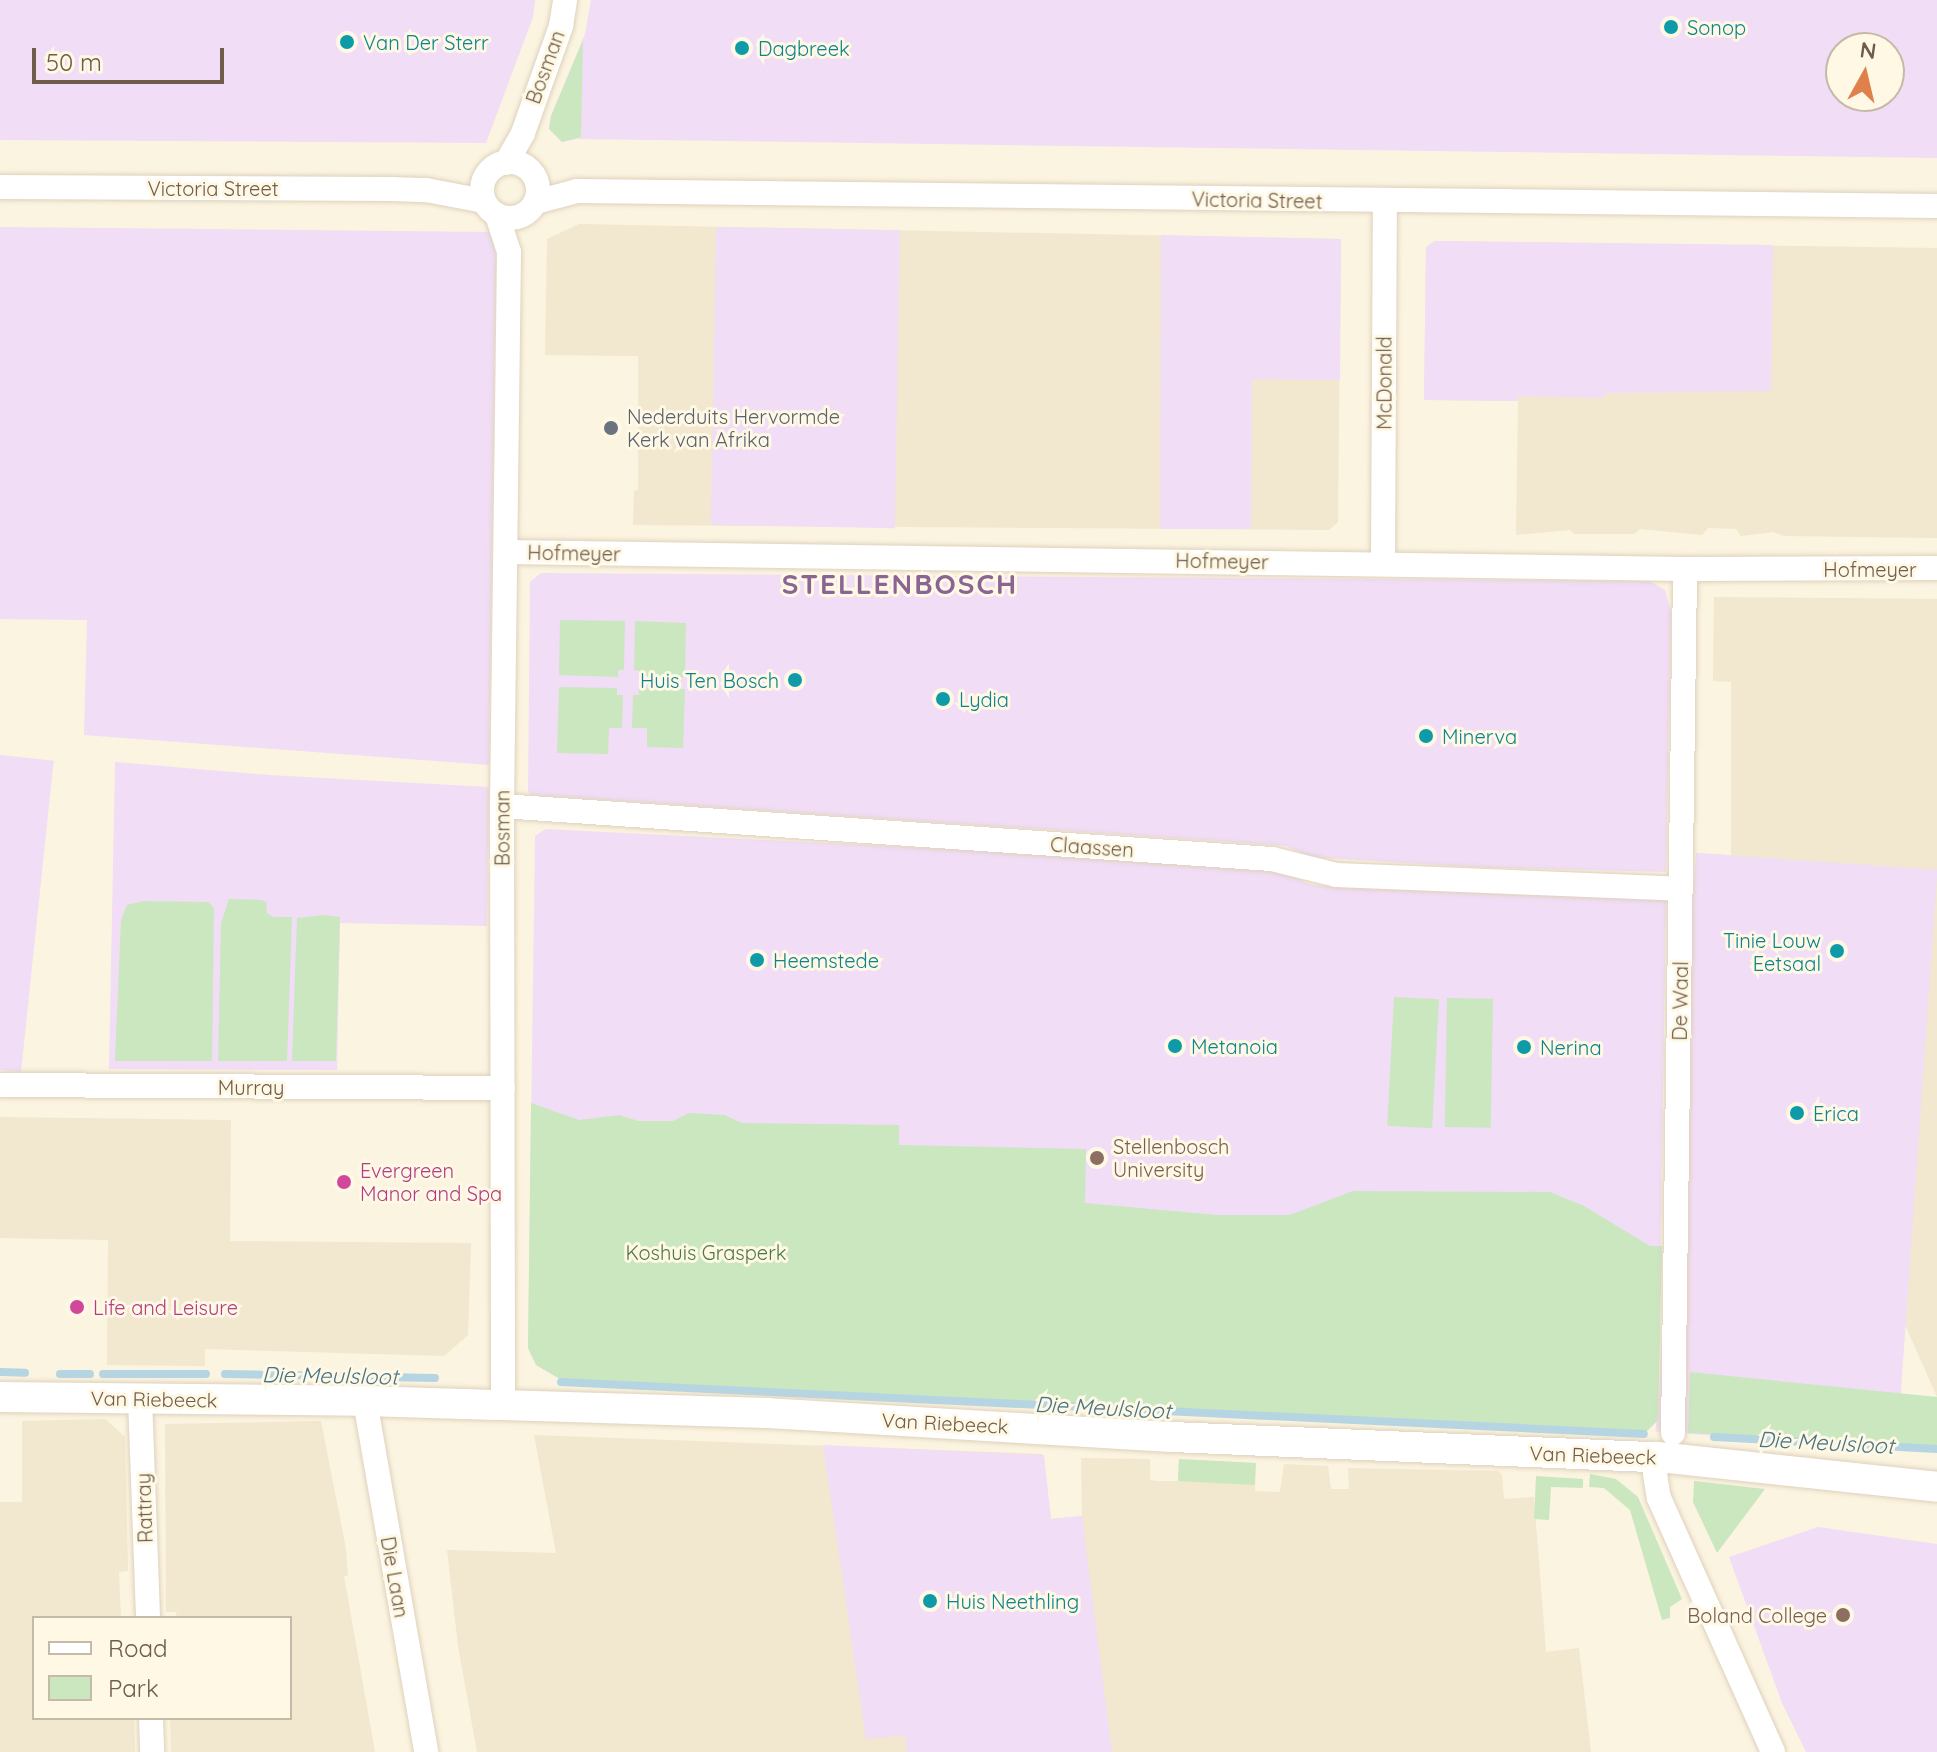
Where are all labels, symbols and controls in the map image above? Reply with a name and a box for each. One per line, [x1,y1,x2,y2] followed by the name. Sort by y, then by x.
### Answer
[1687,15,1746,39] place label: Sonop
[1662,18,1680,36] marker: Sonop
[521,27,569,107] street label: Bosman
[363,30,489,54] place label: Van Der Sterr
[36,32,228,82] scale bar
[1825,32,1905,112] north arrow
[338,33,356,51] marker: Van Der Sterr
[1858,35,1878,65] text: N
[758,36,850,60] place label: Dagbreek
[733,39,751,57] marker: Dagbreek
[46,47,102,77] text: 50 m
[148,176,278,200] street label: Victoria Street
[1191,187,1323,213] street label: Victoria Street
[1372,336,1396,430] street label: McDonald
[627,404,840,451] place label: Nederduits Hervormde Kerk van Afrika
[602,419,620,437] marker: Nederduits Hervormde Kerk van Afrika
[527,540,621,566] street label: Hofmeyer
[1175,548,1269,574] street label: Hofmeyer
[1823,557,1917,581] street label: Hofmeyer
[782,567,1018,601] district label: STELLENBOSCH
[640,668,779,692] place label: Huis Ten Bosch
[786,671,804,689] marker: Huis Ten Bosch
[959,687,1009,711] place label: Lydia
[934,690,952,708] marker: Lydia
[1442,724,1517,748] place label: Minerva
[1417,727,1435,745] marker: Minerva
[490,790,514,866] street label: Bosman
[1049,832,1135,862] street label: Claassen
[1723,928,1821,975] place label: Tinie Louw Eetsaal
[1828,942,1846,960] marker: Tinie Louw Eetsaal
[773,948,879,972] place label: Heemstede
[748,951,766,969] marker: Heemstede
[1667,961,1693,1041] street label: De Waal
[1191,1034,1278,1058] place label: Metanoia
[1540,1035,1602,1059] place label: Nerina
[1166,1037,1184,1055] marker: Metanoia
[1515,1038,1533,1056] marker: Nerina
[218,1075,284,1099] street label: Murray
[1813,1101,1859,1125] place label: Erica
[1788,1104,1806,1122] marker: Erica
[1113,1134,1229,1181] place label: Stellenbosch University
[1088,1149,1106,1167] marker: Stellenbosch University
[360,1158,502,1205] place label: Evergreen Manor and Spa
[335,1173,353,1191] marker: Evergreen Manor and Spa
[625,1240,787,1264] park label: Koshuis Grasperk
[93,1295,238,1319] place label: Life and Leisure
[68,1298,86,1316] marker: Life and Leisure
[262,1362,398,1390] water label: Die Meulsloot
[90,1386,218,1412] street label: Van Riebeeck
[1034,1391,1172,1425] water label: Die Meulsloot
[881,1408,1009,1438] street label: Van Riebeeck
[1757,1426,1895,1460] water label: Die Meulsloot
[1529,1441,1657,1469] street label: Van Riebeeck
[131,1473,157,1543] street label: Rattray
[376,1535,414,1619] street label: Die Laan
[946,1589,1079,1613] place label: Huis Neethling
[921,1592,939,1610] marker: Huis Neethling
[1687,1603,1827,1627] place label: Boland College
[1834,1606,1852,1624] marker: Boland College
[32,1616,292,1720] legend
[108,1633,168,1663] text: Road
[108,1673,159,1703] text: Park

